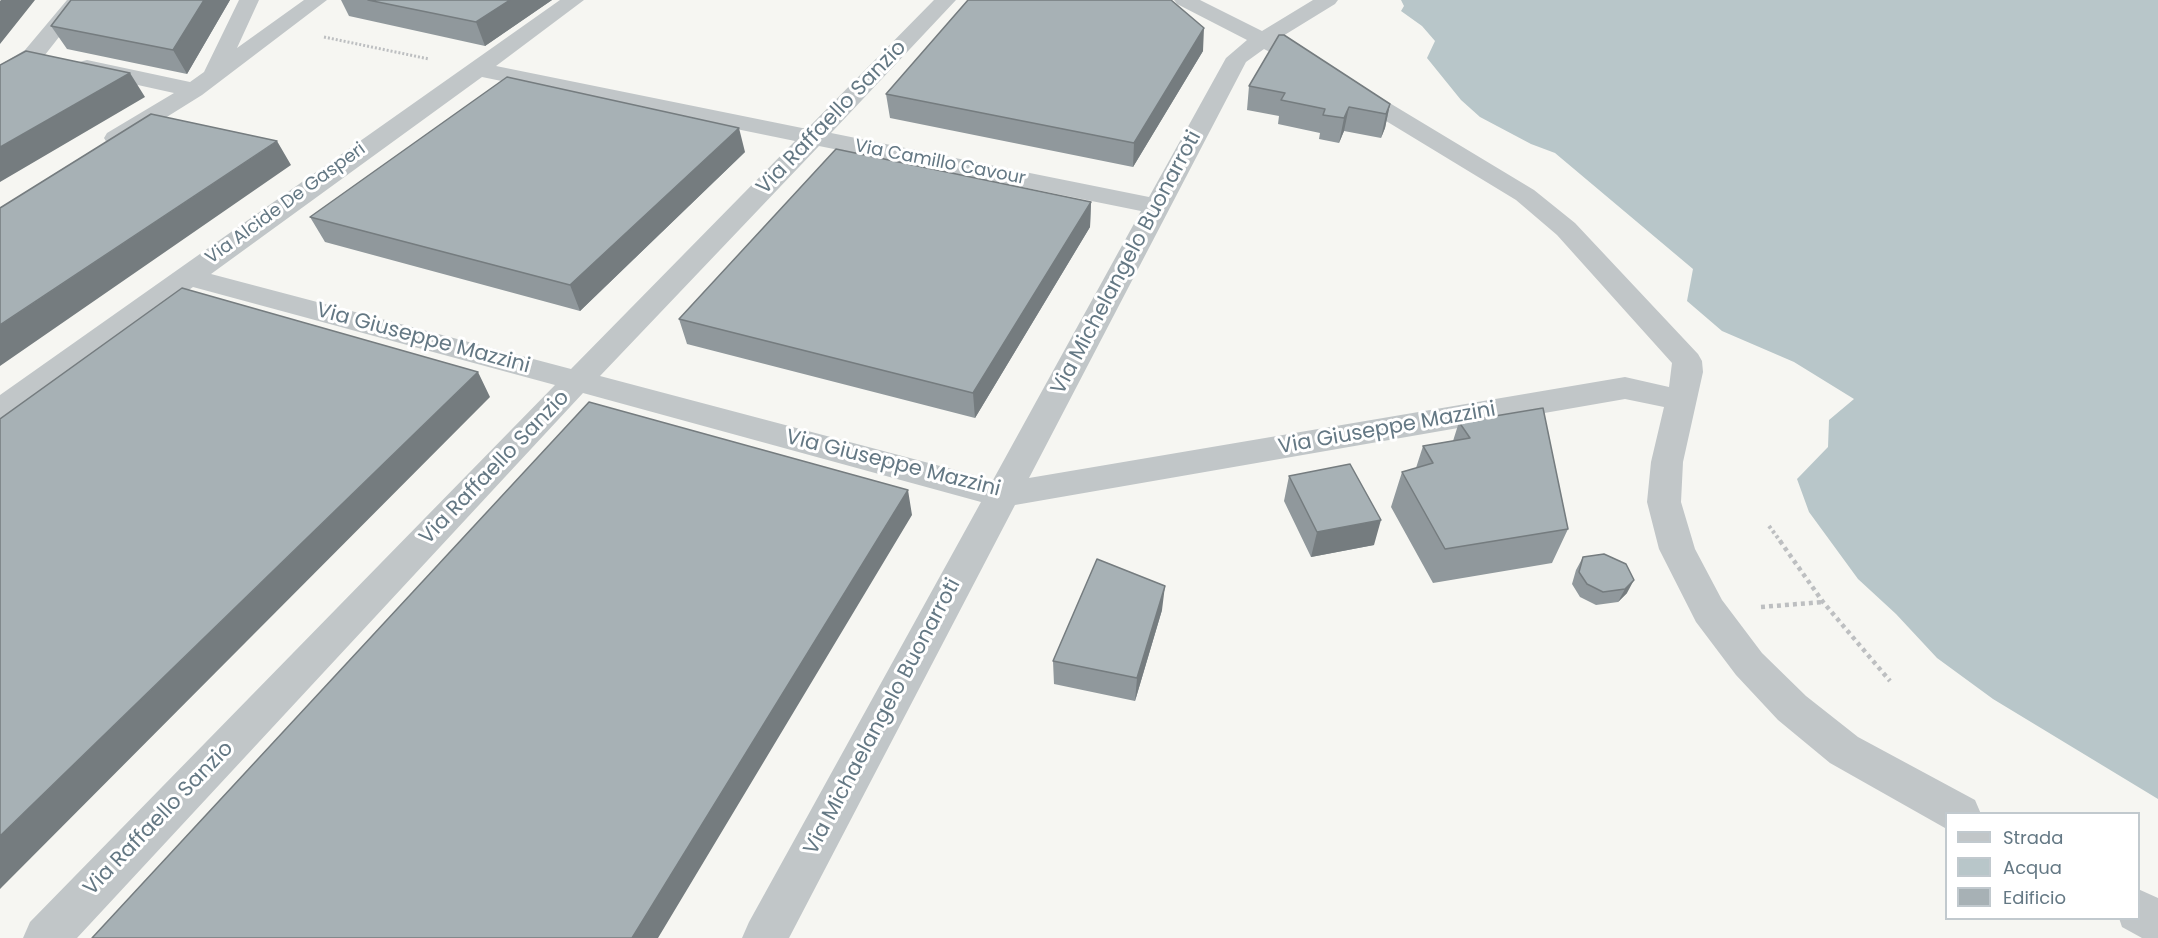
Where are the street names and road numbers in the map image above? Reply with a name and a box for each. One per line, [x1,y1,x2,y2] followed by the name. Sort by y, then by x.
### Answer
[752,36,912,200] street label: Via Raffaello Sanzio
[1047,127,1207,399] street label: Via Michelangelo Buonarroti
[853,136,1027,190] street label: Via Camillo Cavour
[202,139,370,269] street label: Via Alcide De Gasperi
[313,298,533,380] street label: Via Giuseppe Mazzini
[415,386,575,550] street label: Via Raffaello Sanzio
[1276,397,1498,461] street label: Via Giuseppe Mazzini
[783,425,1003,503] street label: Via Giuseppe Mazzini
[799,575,967,859] street label: Via Michaelangelo Buonarroti
[79,737,239,901] street label: Via Raffaello Sanzio

